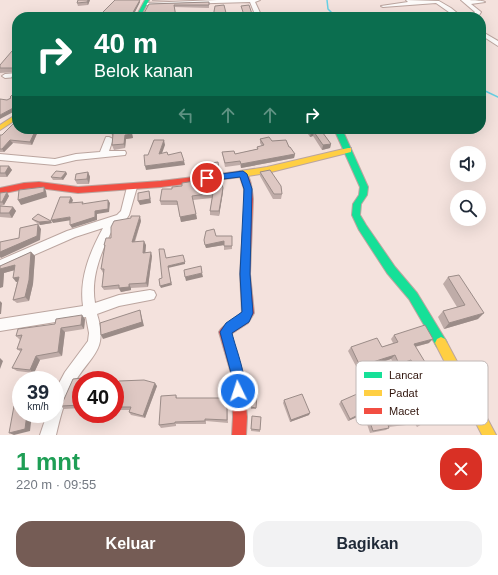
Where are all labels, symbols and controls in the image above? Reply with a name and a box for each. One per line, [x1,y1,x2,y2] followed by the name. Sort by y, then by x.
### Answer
[28,28,80,80] icon: right
[94,28,158,59] text: 40 m
[94,61,193,81] text: Belok kanan
[175,104,197,126] icon: left
[217,104,239,126] icon: ahead
[259,104,281,126] icon: ahead
[301,104,323,126] icon: right
[450,146,486,226] map controls
[450,146,486,182] button: sound
[190,161,224,195] pin
[196,167,218,189] icon: arrive
[450,190,486,226] button: search
[356,361,488,425] legend
[389,369,423,381] text: Lancar
[217,370,259,412] position arrow
[72,371,124,423] speed limit sign: 40
[27,381,49,403] text: 39
[389,387,418,399] text: Padat
[27,401,49,412] text: km/h
[389,405,419,417] text: Macet
[16,448,80,475] text: 1 mnt
[440,448,482,490] button: close
[16,477,96,492] text: 220 m · 09:55
[16,521,245,567] button: Keluar
[253,521,482,567] button: Bagikan

